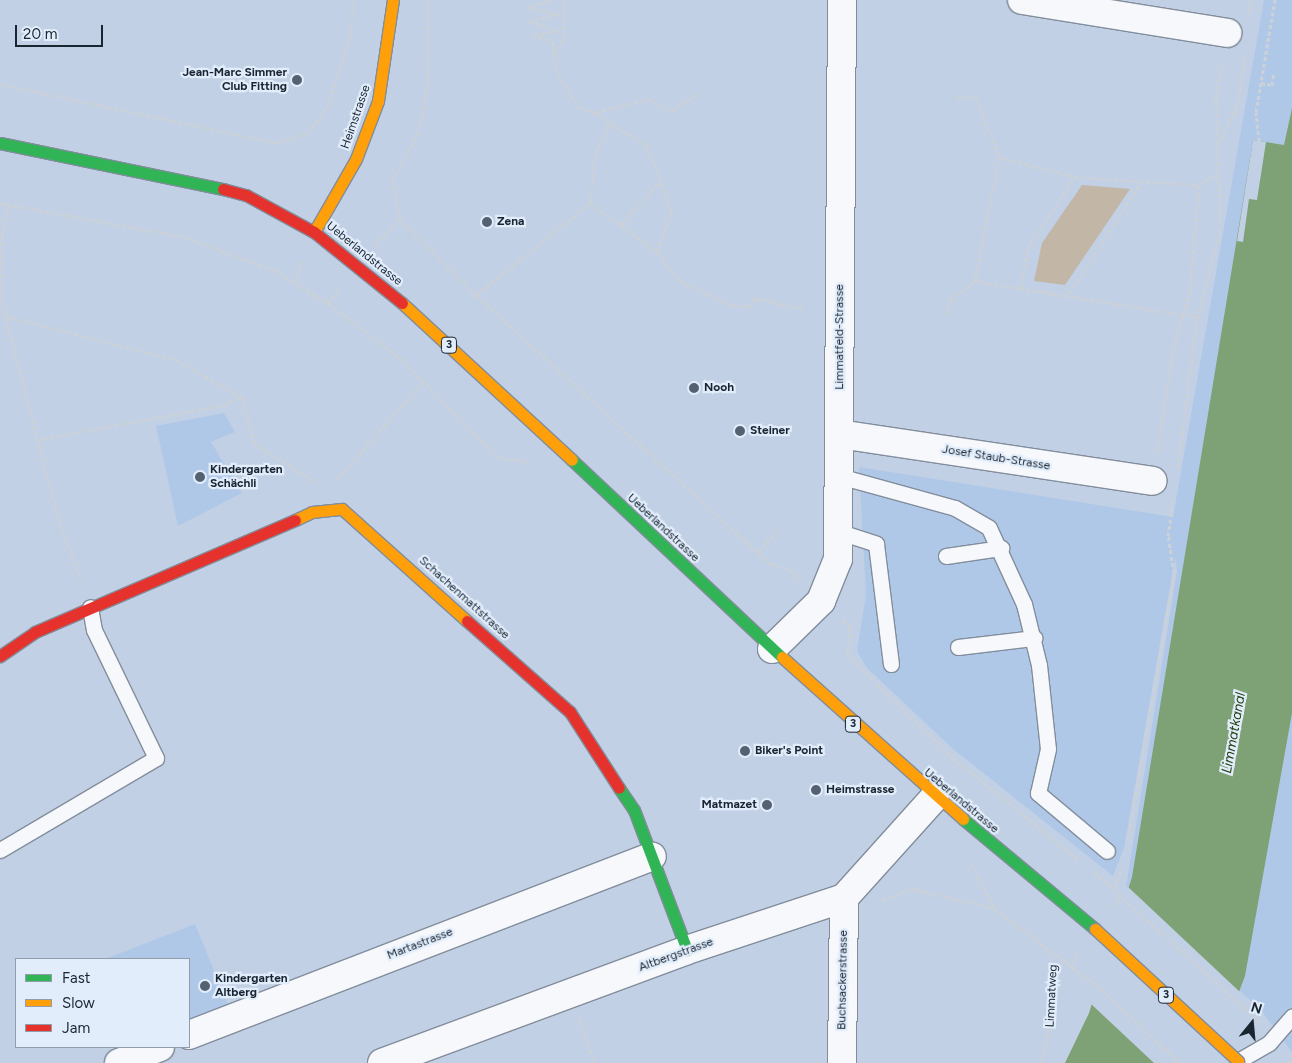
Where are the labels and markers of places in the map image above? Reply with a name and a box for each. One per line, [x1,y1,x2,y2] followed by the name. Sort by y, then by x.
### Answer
[182,66,287,94] place label: Jean-Marc Simmer Club Fitting
[291,74,303,86] marker: Jean-Marc Simmer Club Fitting
[497,215,524,229] place label: Zena
[481,216,493,228] marker: Zena
[704,381,734,395] place label: Nooh
[688,382,700,394] marker: Nooh
[750,424,790,438] place label: Steiner
[734,425,746,437] marker: Steiner
[210,463,283,491] place label: Kindergarten Schächli
[194,471,206,483] marker: Kindergarten Schächli
[755,744,823,758] place label: Biker's Point
[739,745,751,757] marker: Biker's Point
[826,783,894,797] place label: Heimstrasse
[810,784,822,796] marker: Heimstrasse
[701,798,757,812] place label: Matmazet
[761,799,773,811] marker: Matmazet
[215,972,288,1000] place label: Kindergarten Altberg
[199,980,211,992] marker: Kindergarten Altberg

